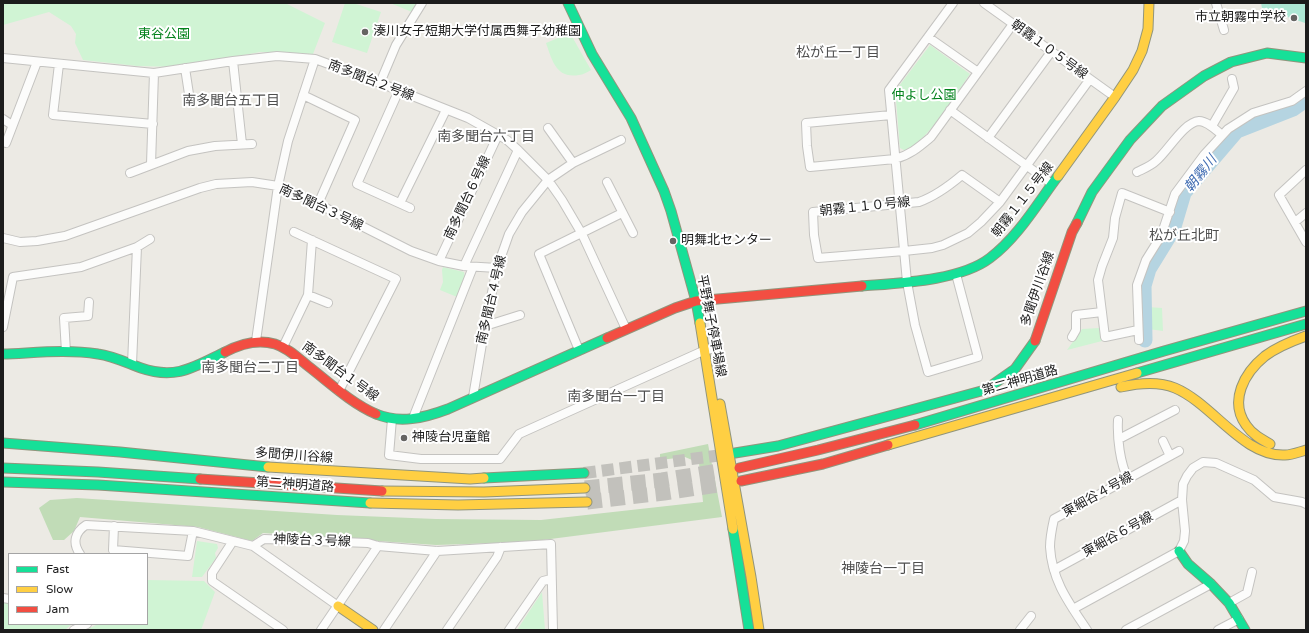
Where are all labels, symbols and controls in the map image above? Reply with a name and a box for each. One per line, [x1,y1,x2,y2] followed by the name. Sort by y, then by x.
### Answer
[1195,10,1286,26] place label: 市立朝霧中学校
[1289,13,1299,23] marker: 市立朝霧中学校
[1008,17,1090,83] street label: 朝霧１０５号線
[373,24,581,40] place label: 湊川女子短期大学付属西舞子幼稚園
[138,27,190,43] park label: 東谷公園
[360,27,370,37] marker: 湊川女子短期大学付属西舞子幼稚園
[796,45,880,61] district label: 松が丘一丁目
[326,57,416,105] street label: 南多聞台２号線
[892,88,956,104] park label: 仲よし公園
[182,93,280,109] district label: 南多聞台五丁目
[437,129,535,145] district label: 南多聞台六丁目
[1181,152,1221,196] water label: 朝霧川
[442,153,494,243] street label: 南多聞台６号線
[989,159,1057,241] street label: 朝霧１１５号線
[276,182,366,234] street label: 南多聞台３号線
[819,194,911,220] street label: 朝霧１１０号線
[1149,228,1219,244] district label: 松が丘北町
[681,233,772,249] place label: 明舞北センター
[668,236,678,246] marker: 明舞北センター
[1018,250,1058,328] street label: 多聞伊川谷線
[474,254,510,346] street label: 南多聞台４号線
[693,273,729,379] street label: 平野舞子停車場線
[299,339,381,405] street label: 南多聞台１号線
[201,360,299,376] district label: 南多聞台二丁目
[980,363,1060,399] street label: 第二神明道路
[567,389,665,405] district label: 南多聞台一丁目
[412,430,490,446] place label: 神陵台児童館
[399,433,409,443] marker: 神陵台児童館
[255,445,333,467] street label: 多聞伊川谷線
[1060,469,1136,521] street label: 東細谷４号線
[256,474,334,496] street label: 第二神明道路
[1080,509,1156,561] street label: 東細谷６号線
[273,532,351,550] street label: 神陵台３号線
[8,553,148,625] legend
[841,561,925,577] district label: 神陵台一丁目
[46,562,69,576] text: Fast
[46,582,73,596] text: Slow
[46,602,69,616] text: Jam

